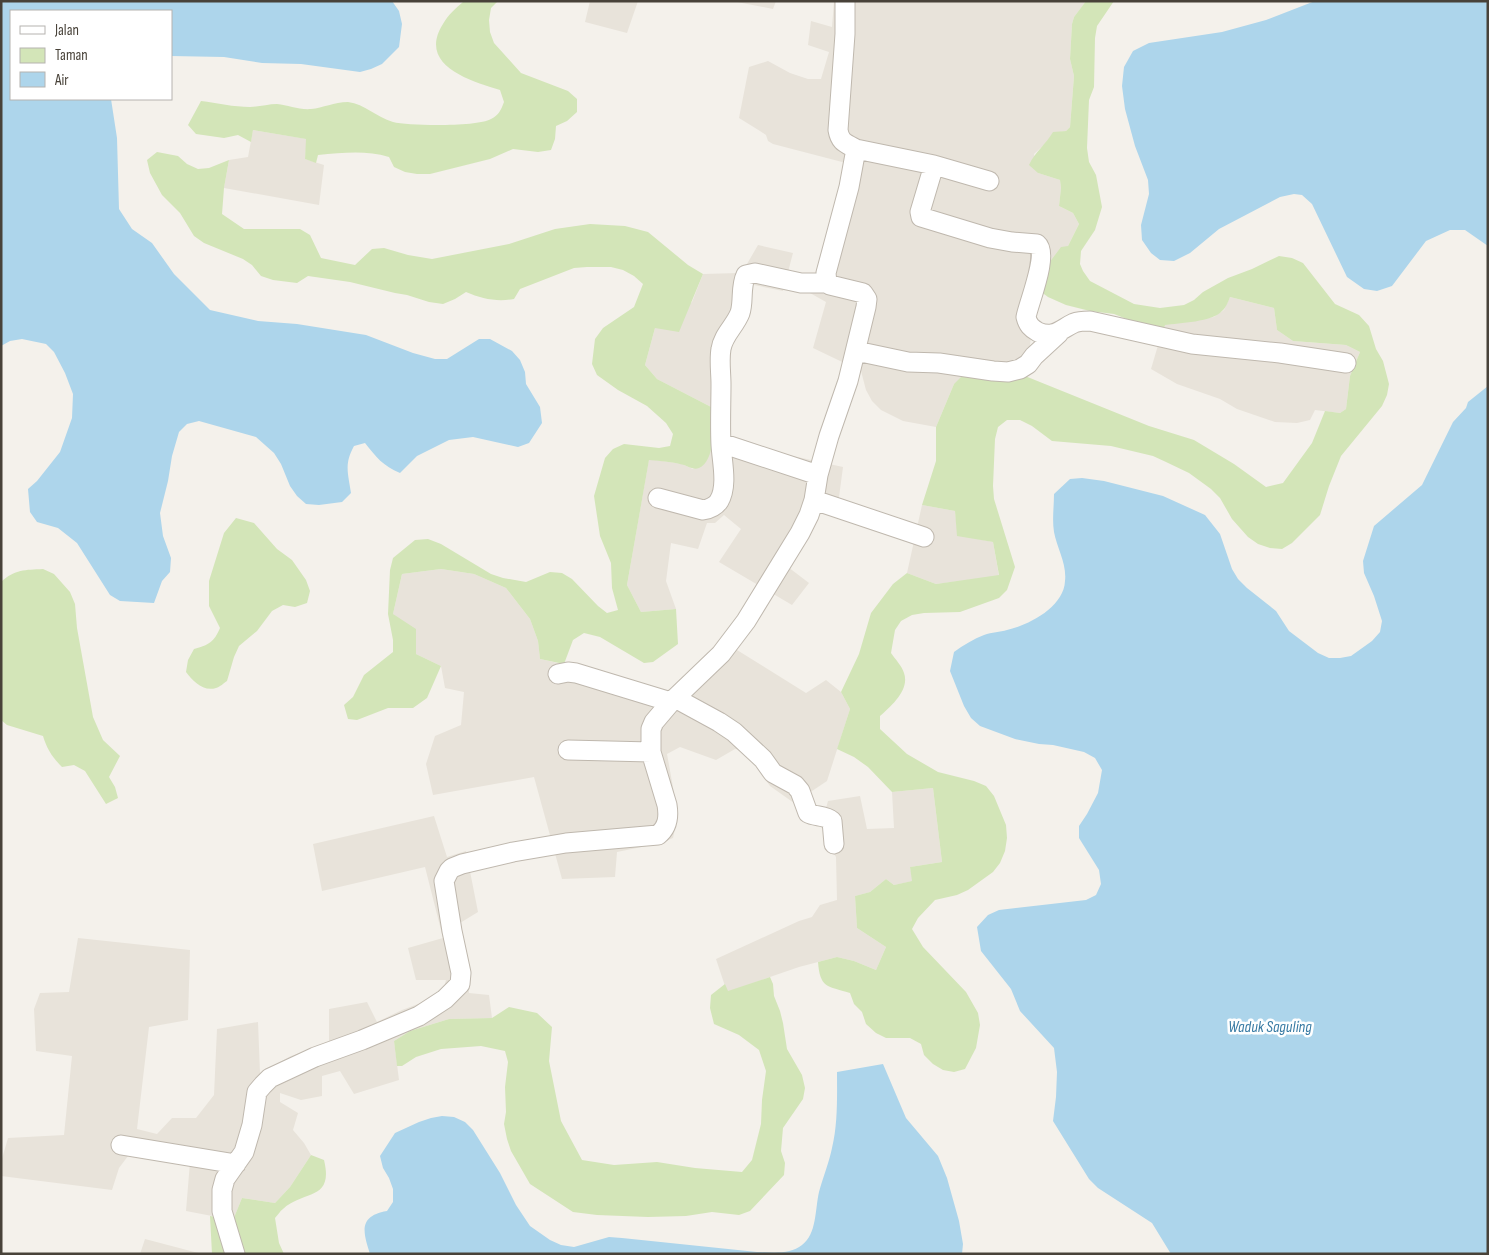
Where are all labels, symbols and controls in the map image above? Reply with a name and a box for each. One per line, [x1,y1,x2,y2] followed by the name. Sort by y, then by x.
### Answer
[10,10,172,100] legend
[54,21,79,40] text: Jalan
[55,46,88,65] text: Taman
[54,71,69,90] text: Air
[1228,1018,1312,1037] water label: Waduk Saguling

